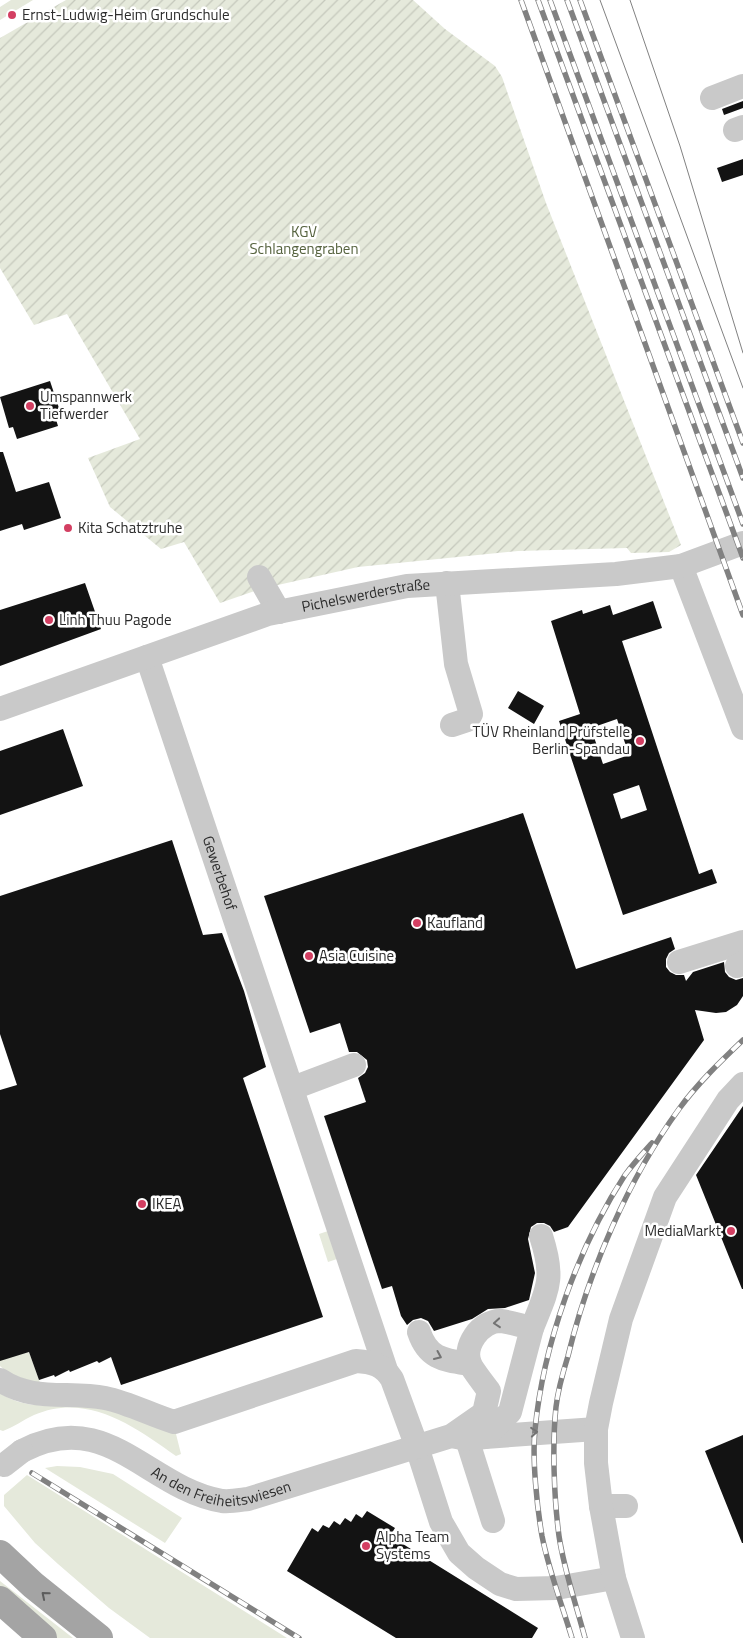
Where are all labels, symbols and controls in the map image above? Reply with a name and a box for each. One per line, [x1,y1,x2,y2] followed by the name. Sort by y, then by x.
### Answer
[22,3,230,26] place label: Ernst-Ludwig-Heim Grundschule
[6,9,18,21] marker: Ernst-Ludwig-Heim Grundschule
[249,220,359,260] park label: KGV Schlangengraben
[40,385,132,425] place label: Umspannwerk Tiefwerder
[24,400,36,412] marker: Umspannwerk Tiefwerder
[78,516,182,539] place label: Kita Schatztruhe
[62,522,74,534] marker: Kita Schatztruhe
[299,573,431,618] street label: Pichelswerderstraße
[59,608,172,631] place label: Linh Thuu Pagode
[43,614,55,626] marker: Linh Thuu Pagode
[473,720,630,760] place label: TÜV Rheinland Prüfstelle Berlin-Spandau
[634,735,646,747] marker: TÜV Rheinland Prüfstelle Berlin-Spandau
[197,833,243,913] street label: Gewerbehof
[427,911,483,934] place label: Kaufland
[411,917,423,929] marker: Kaufland
[319,944,394,967] place label: Asia Cuisine
[303,950,315,962] marker: Asia Cuisine
[152,1192,182,1215] place label: IKEA
[136,1198,148,1210] marker: IKEA
[644,1219,722,1242] place label: MediaMarkt
[725,1225,737,1237] marker: MediaMarkt
[493,1317,501,1328] one-way arrow
[433,1349,442,1360] one-way arrow
[530,1427,538,1438] one-way arrow
[147,1460,294,1512] street label: An den Freiheitswiesen
[376,1525,449,1565] place label: Alpha Team Systems
[360,1540,372,1552] marker: Alpha Team Systems
[42,1593,51,1601] one-way arrow

